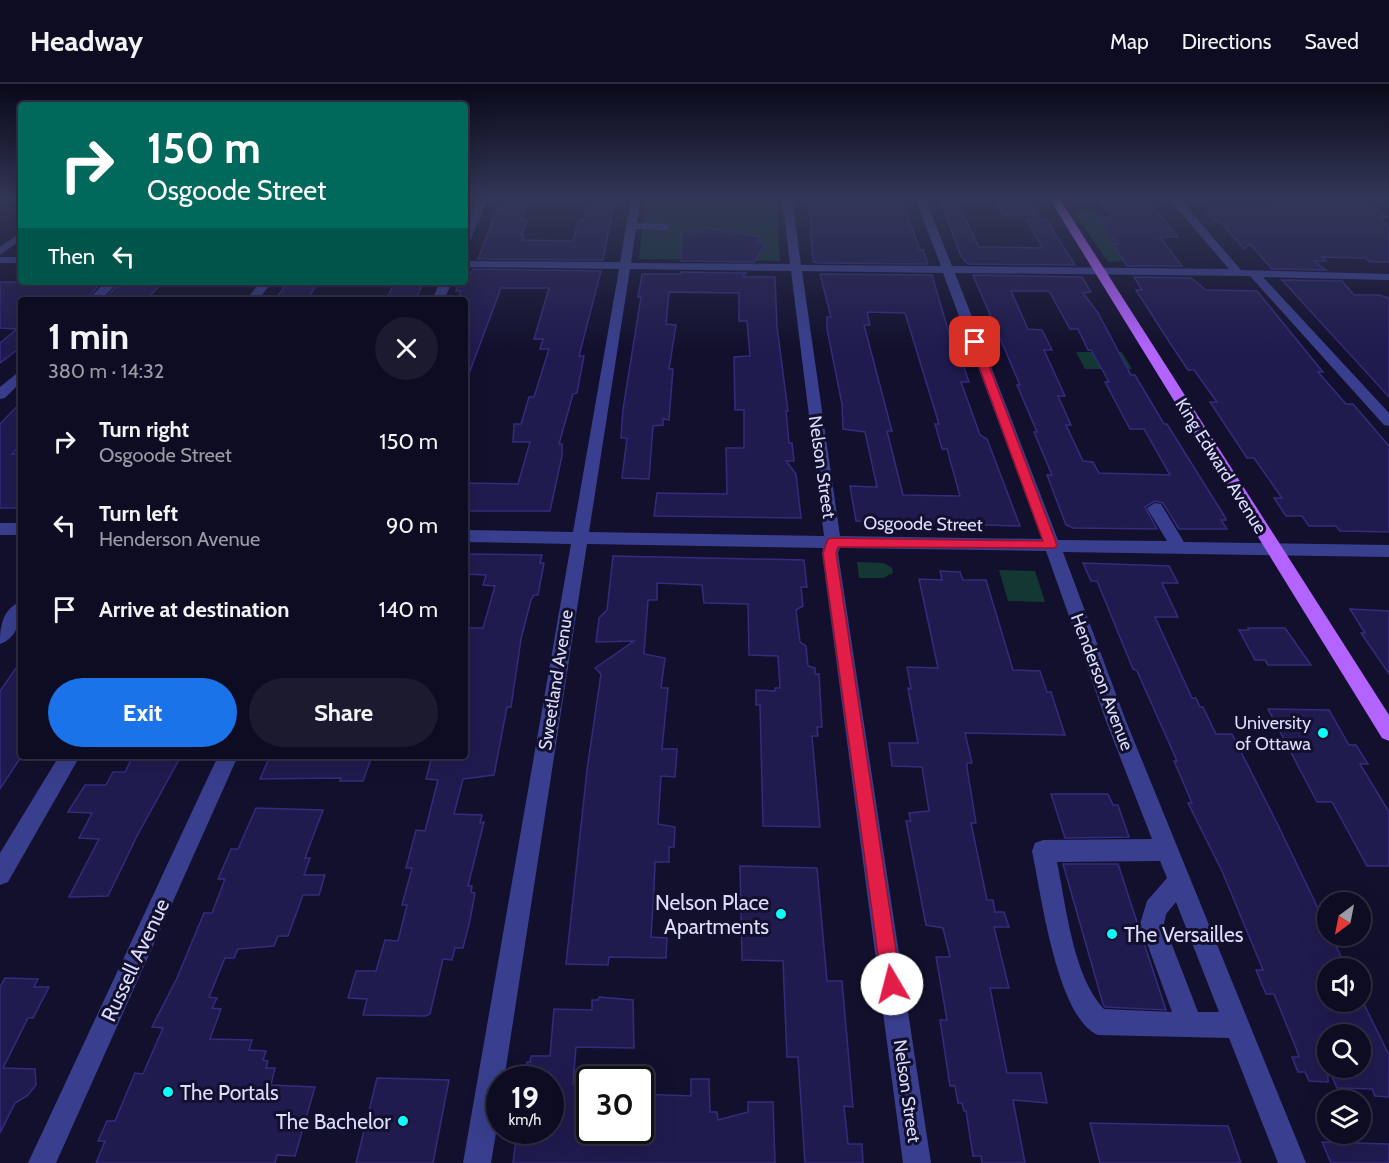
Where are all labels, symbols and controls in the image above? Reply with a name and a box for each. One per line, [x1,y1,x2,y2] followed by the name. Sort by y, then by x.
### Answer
[30,24,143,58] text: Headway
[1110,29,1149,54] text: Map
[1182,29,1271,54] text: Directions
[1304,29,1359,54] text: Saved
[147,122,261,174] text: 150 m
[48,126,126,204] icon: right
[147,174,326,207] text: Osgoode Street
[107,240,140,273] icon: left
[48,243,95,270] text: Then
[48,314,129,358] text: 1 min
[949,316,1000,367] pin
[375,317,438,380] button: close
[958,325,991,358] icon: arrive
[48,359,164,383] text: 380 m · 14:32
[1170,394,1272,538] street label: King Edward Avenue
[804,414,840,520] street label: Nelson Street
[99,416,189,443] text: Turn right
[48,425,81,458] icon: right
[379,428,438,455] text: 150 m
[99,443,232,467] text: Osgoode Street
[99,500,178,527] text: Turn left
[48,509,81,542] icon: left
[386,512,438,539] text: 90 m
[863,512,983,536] street label: Osgoode Street
[99,527,260,551] text: Henderson Avenue
[48,593,81,626] icon: arrive
[99,596,289,623] text: Arrive at destination
[379,596,438,623] text: 140 m
[534,608,578,752] street label: Sweetland Avenue
[1066,610,1138,754] street label: Henderson Avenue
[48,678,237,747] button: Exit
[249,678,438,747] button: Share
[1234,712,1311,755] place label: University of Ottawa
[1316,726,1330,740] marker: University of Ottawa
[655,890,769,939] place label: Nelson Place Apartments
[1317,892,1371,946] north arrow
[1317,892,1371,1144] map controls
[96,894,174,1025] street label: Russell Avenue
[774,907,788,921] marker: Nelson Place Apartments
[1124,922,1244,947] place label: The Versailles
[1105,927,1119,941] marker: The Versailles
[860,952,924,1016] position arrow
[1317,958,1371,1012] button: sound
[1317,1024,1371,1078] button: search
[889,1038,925,1144] street label: Nelson Street
[576,1066,654,1144] speed limit sign: 30
[511,1079,539,1116] text: 19
[180,1080,279,1105] place label: The Portals
[161,1085,175,1099] marker: The Portals
[1317,1090,1371,1144] button: layers
[276,1109,391,1134] place label: The Bachelor
[509,1111,541,1129] text: km/h
[396,1114,410,1128] marker: The Bachelor

